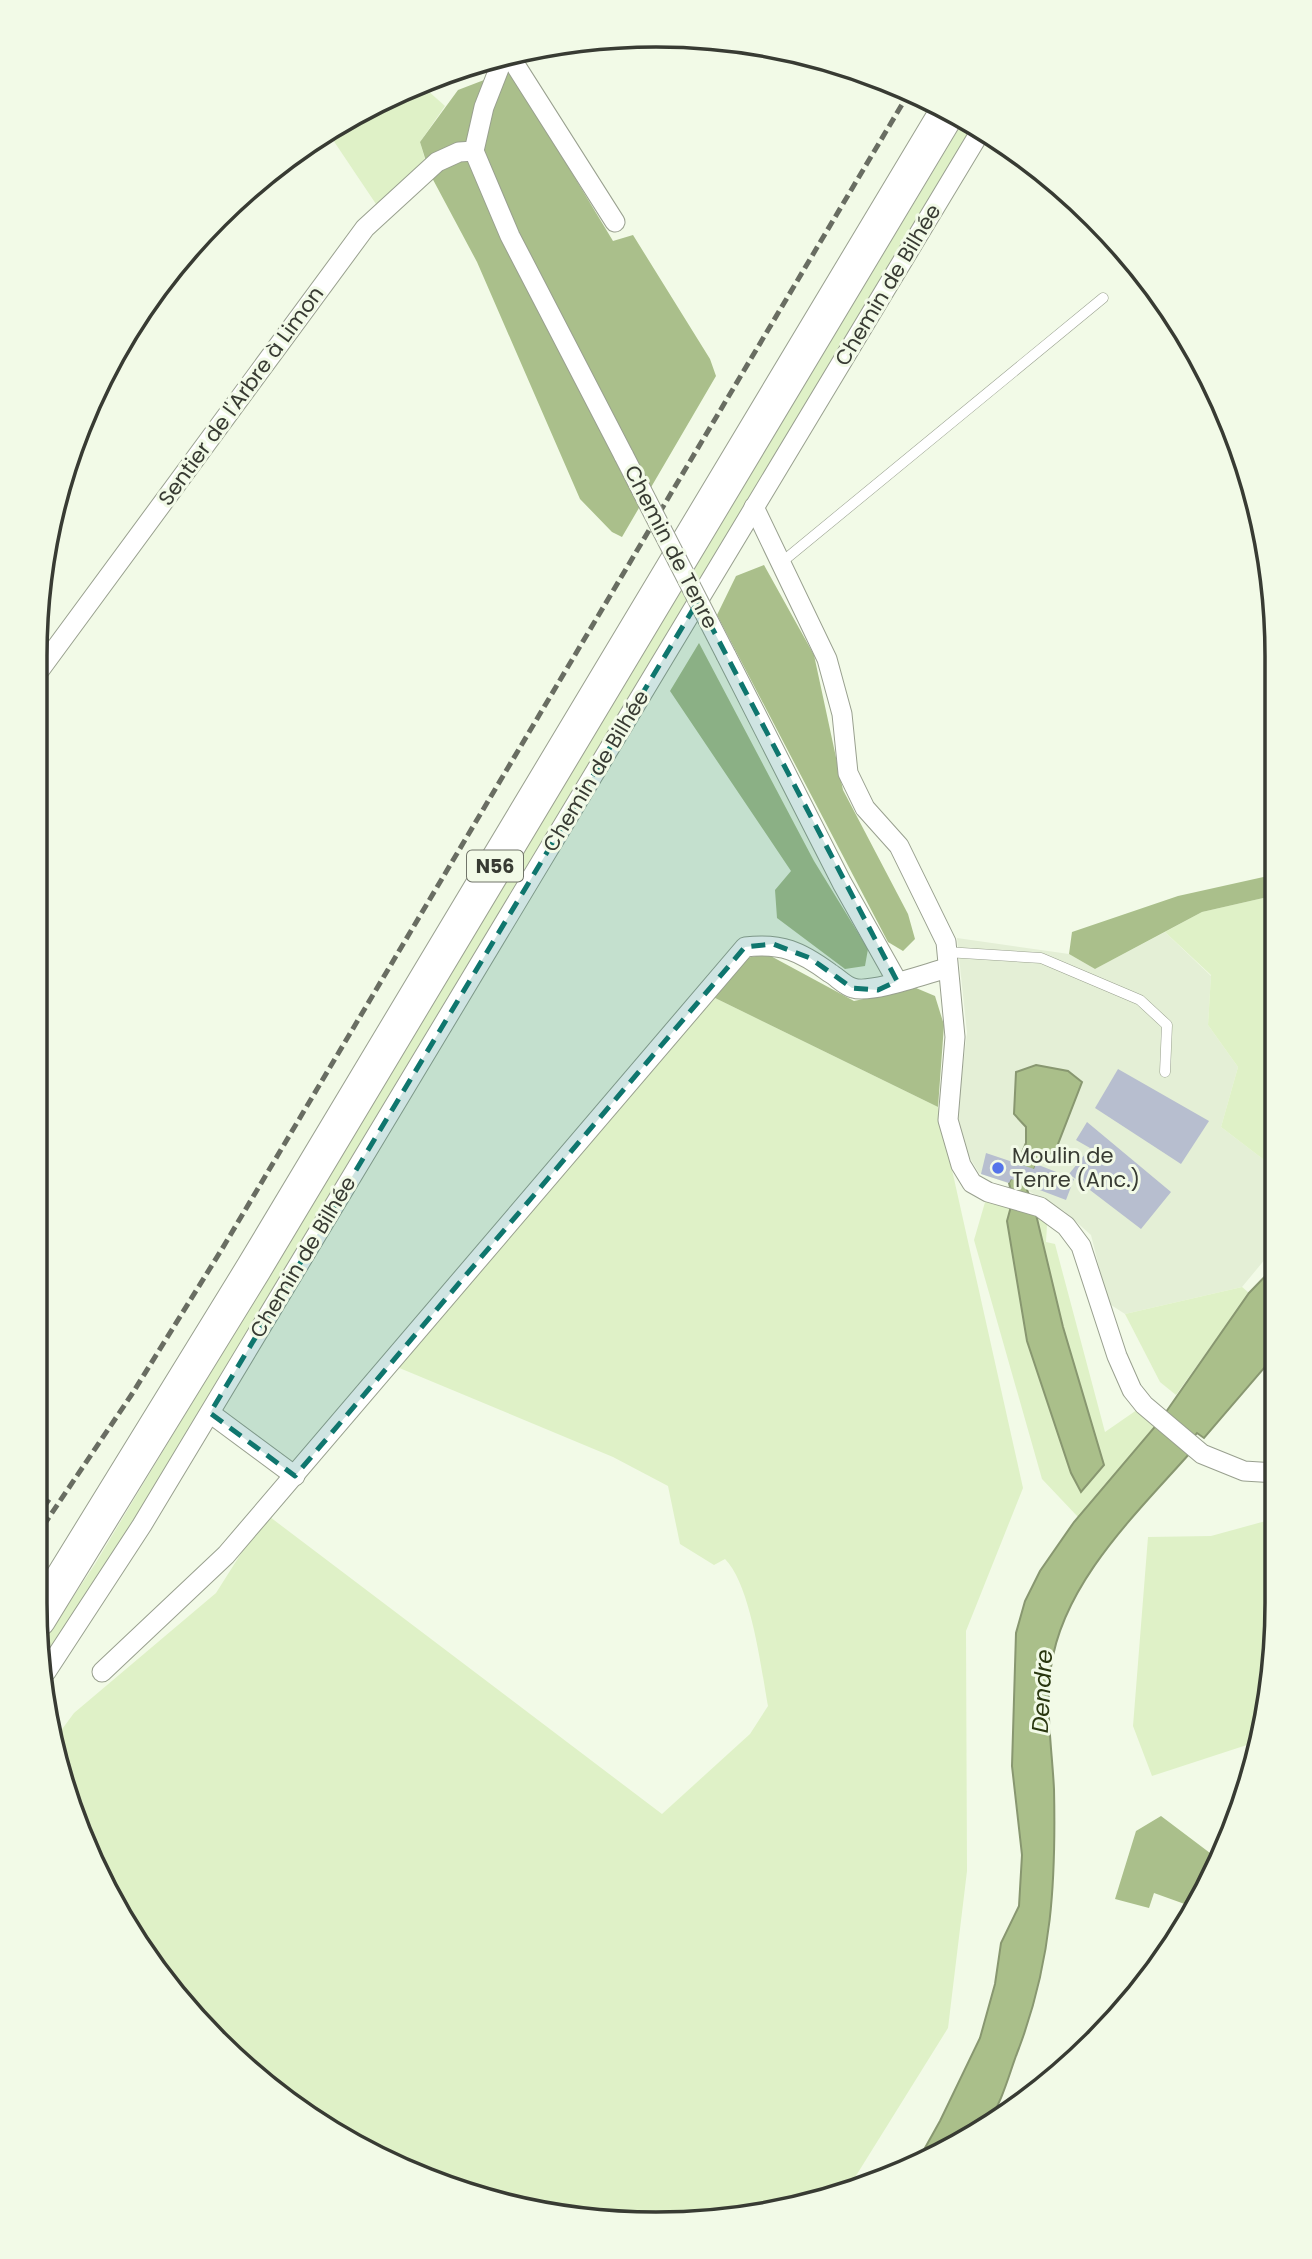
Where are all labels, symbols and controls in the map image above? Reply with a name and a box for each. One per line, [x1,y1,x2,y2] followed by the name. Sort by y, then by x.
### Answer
[828,198,947,371] street label: Chemin de Bilhée
[151,280,330,511] street label: Sentier de l'Arbre à Limon
[618,460,725,634] street label: Chemin de Tenre
[536,684,655,857] street label: Chemin de Bilhée
[467,850,523,881] road number: N56
[1012,1141,1140,1194] place label: Moulin de Tenre (Anc.)
[990,1160,1006,1176] marker: Moulin de Tenre (Anc.)
[243,1170,362,1343] street label: Chemin de Bilhée
[1024,1648,1060,1734] water label: Dendre

